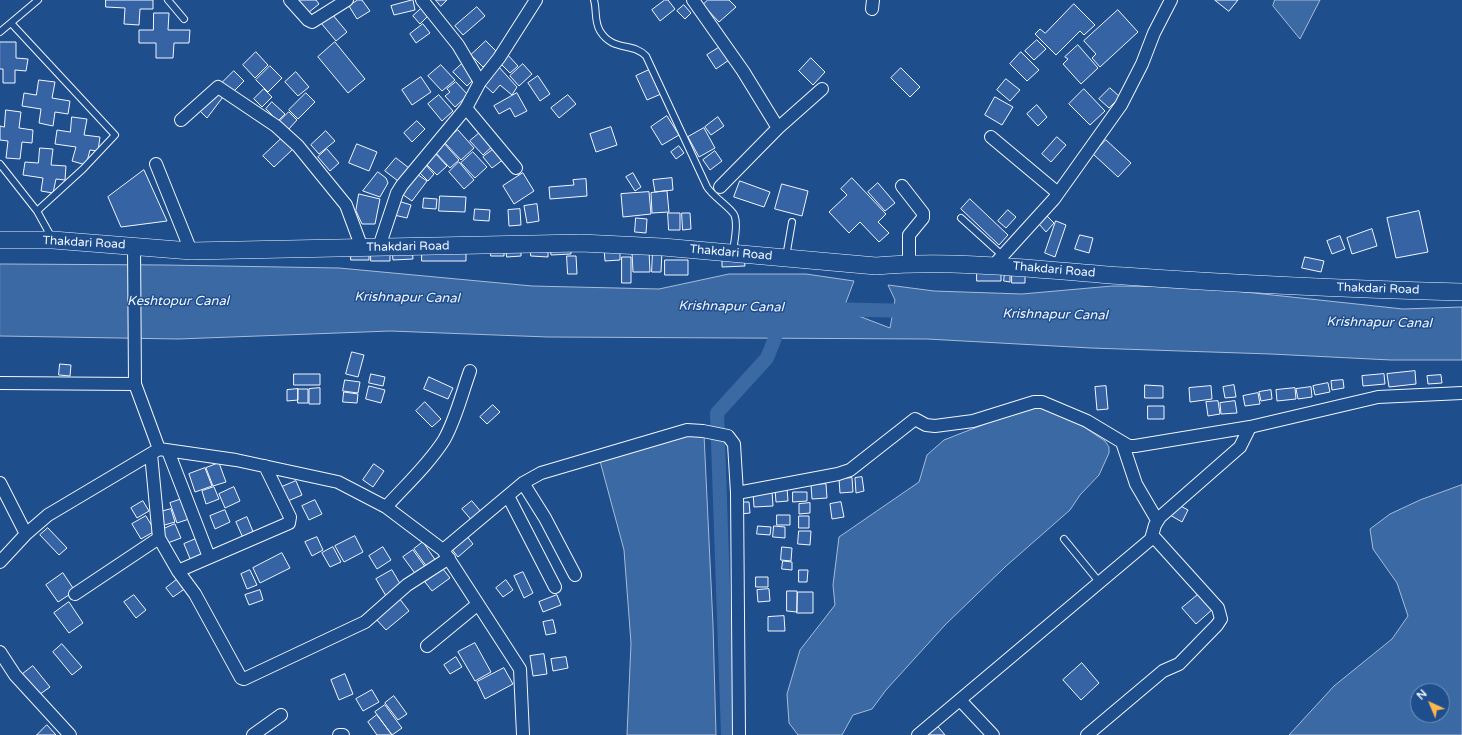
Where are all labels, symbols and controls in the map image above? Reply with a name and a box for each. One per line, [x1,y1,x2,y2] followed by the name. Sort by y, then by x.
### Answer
[42,234,126,252] street label: Thakdari Road
[366,239,450,255] street label: Thakdari Road
[689,242,773,264] street label: Thakdari Road
[1012,259,1096,281] street label: Thakdari Road
[1336,280,1420,298] street label: Thakdari Road
[354,289,460,307] water label: Krishnapur Canal
[127,294,229,310] water label: Keshtopur Canal
[678,298,784,316] water label: Krishnapur Canal
[1002,306,1108,324] water label: Krishnapur Canal
[1326,314,1432,332] water label: Krishnapur Canal
[1410,683,1450,723] north arrow
[1414,687,1430,702] text: N

